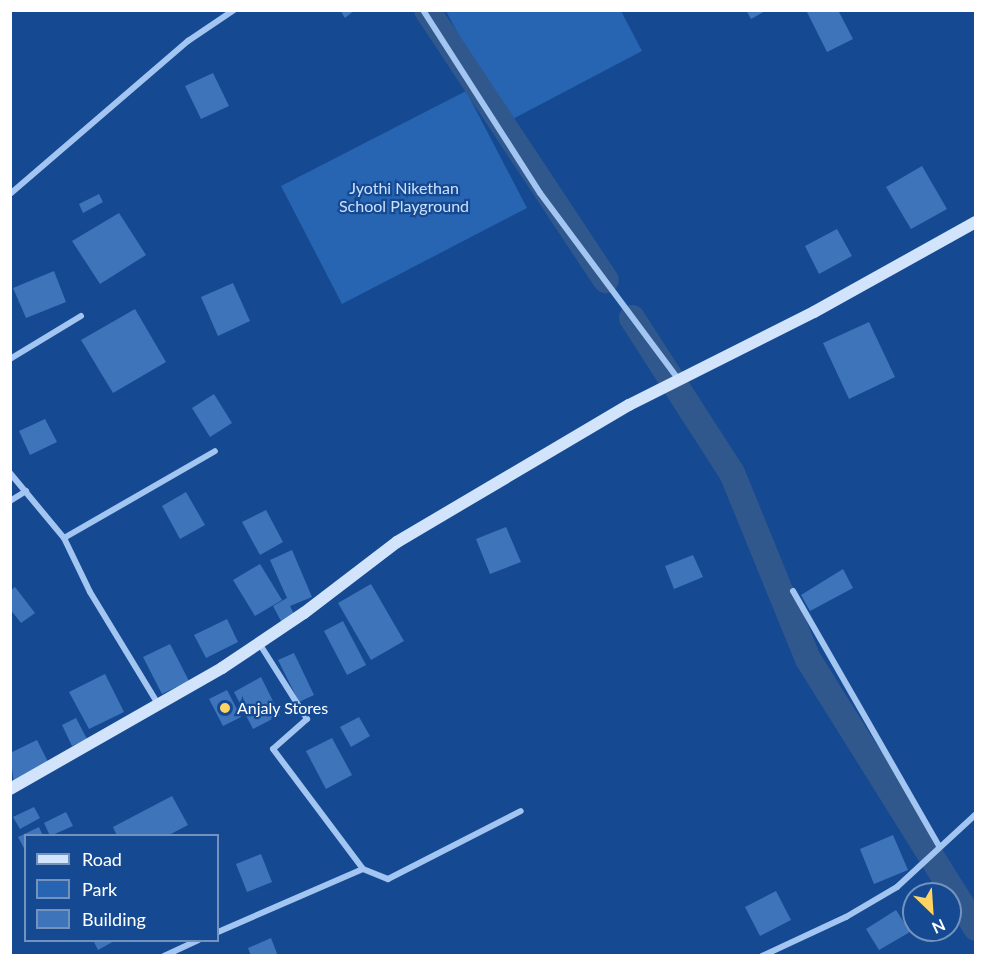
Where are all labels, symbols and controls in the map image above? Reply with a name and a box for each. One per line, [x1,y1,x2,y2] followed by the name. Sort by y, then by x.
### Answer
[339,178,469,216] park label: Jyothi Nikethan School Playground
[237,698,329,718] place label: Anjaly Stores
[218,701,232,715] marker: Anjaly Stores
[24,834,219,942] legend
[82,848,122,870] text: Road
[82,878,117,900] text: Park
[902,882,962,942] north arrow
[82,908,146,930] text: Building
[929,916,949,938] text: N

